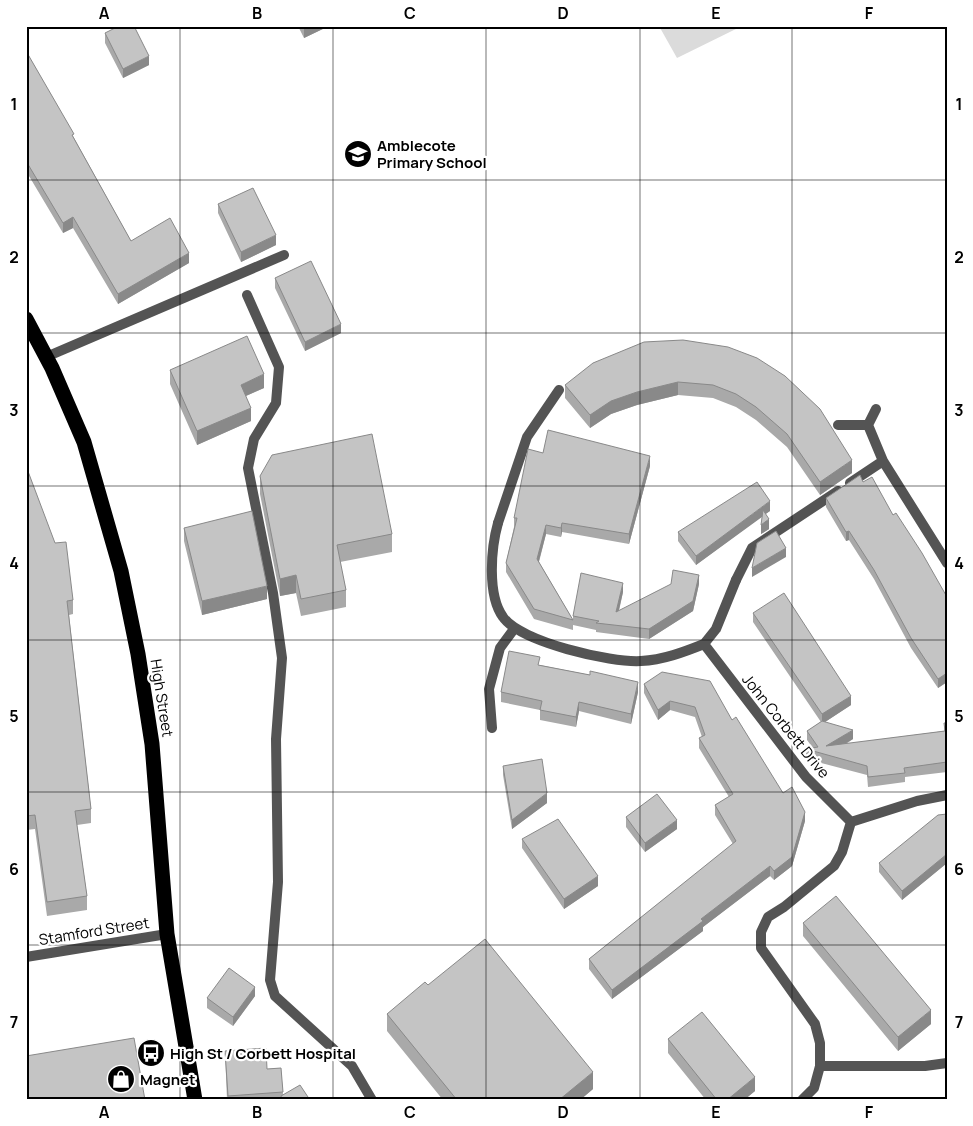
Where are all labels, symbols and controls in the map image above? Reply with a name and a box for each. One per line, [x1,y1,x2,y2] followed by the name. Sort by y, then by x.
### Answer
[99,2,110,24] text: A
[252,2,262,24] text: B
[404,2,416,24] text: C
[557,2,569,24] text: D
[711,2,721,24] text: E
[865,2,874,24] text: F
[10,93,18,115] text: 1
[955,93,963,115] text: 1
[377,135,487,173] place label: Amblecote Primary School
[343,139,373,169] school or university icon: Amblecote Primary School
[9,246,19,268] text: 2
[954,246,964,268] text: 2
[9,399,19,421] text: 3
[954,399,964,421] text: 3
[9,552,19,574] text: 4
[954,552,964,574] text: 4
[145,658,179,738] street label: High Street
[737,669,835,783] street label: John Corbett Drive
[9,705,19,727] text: 5
[954,705,964,727] text: 5
[9,858,19,880] text: 6
[954,858,964,880] text: 6
[37,912,151,950] street label: Stamford Street
[10,1011,18,1033] text: 7
[955,1011,963,1033] text: 7
[136,1038,166,1068] bus stop icon: High St / Corbett Hospital
[170,1043,356,1064] place label: High St / Corbett Hospital
[106,1064,136,1094] shop icon: Magnet
[140,1069,196,1090] place label: Magnet
[99,1101,110,1123] text: A
[252,1101,262,1123] text: B
[404,1101,416,1123] text: C
[557,1101,569,1123] text: D
[711,1101,721,1123] text: E
[865,1101,874,1123] text: F

